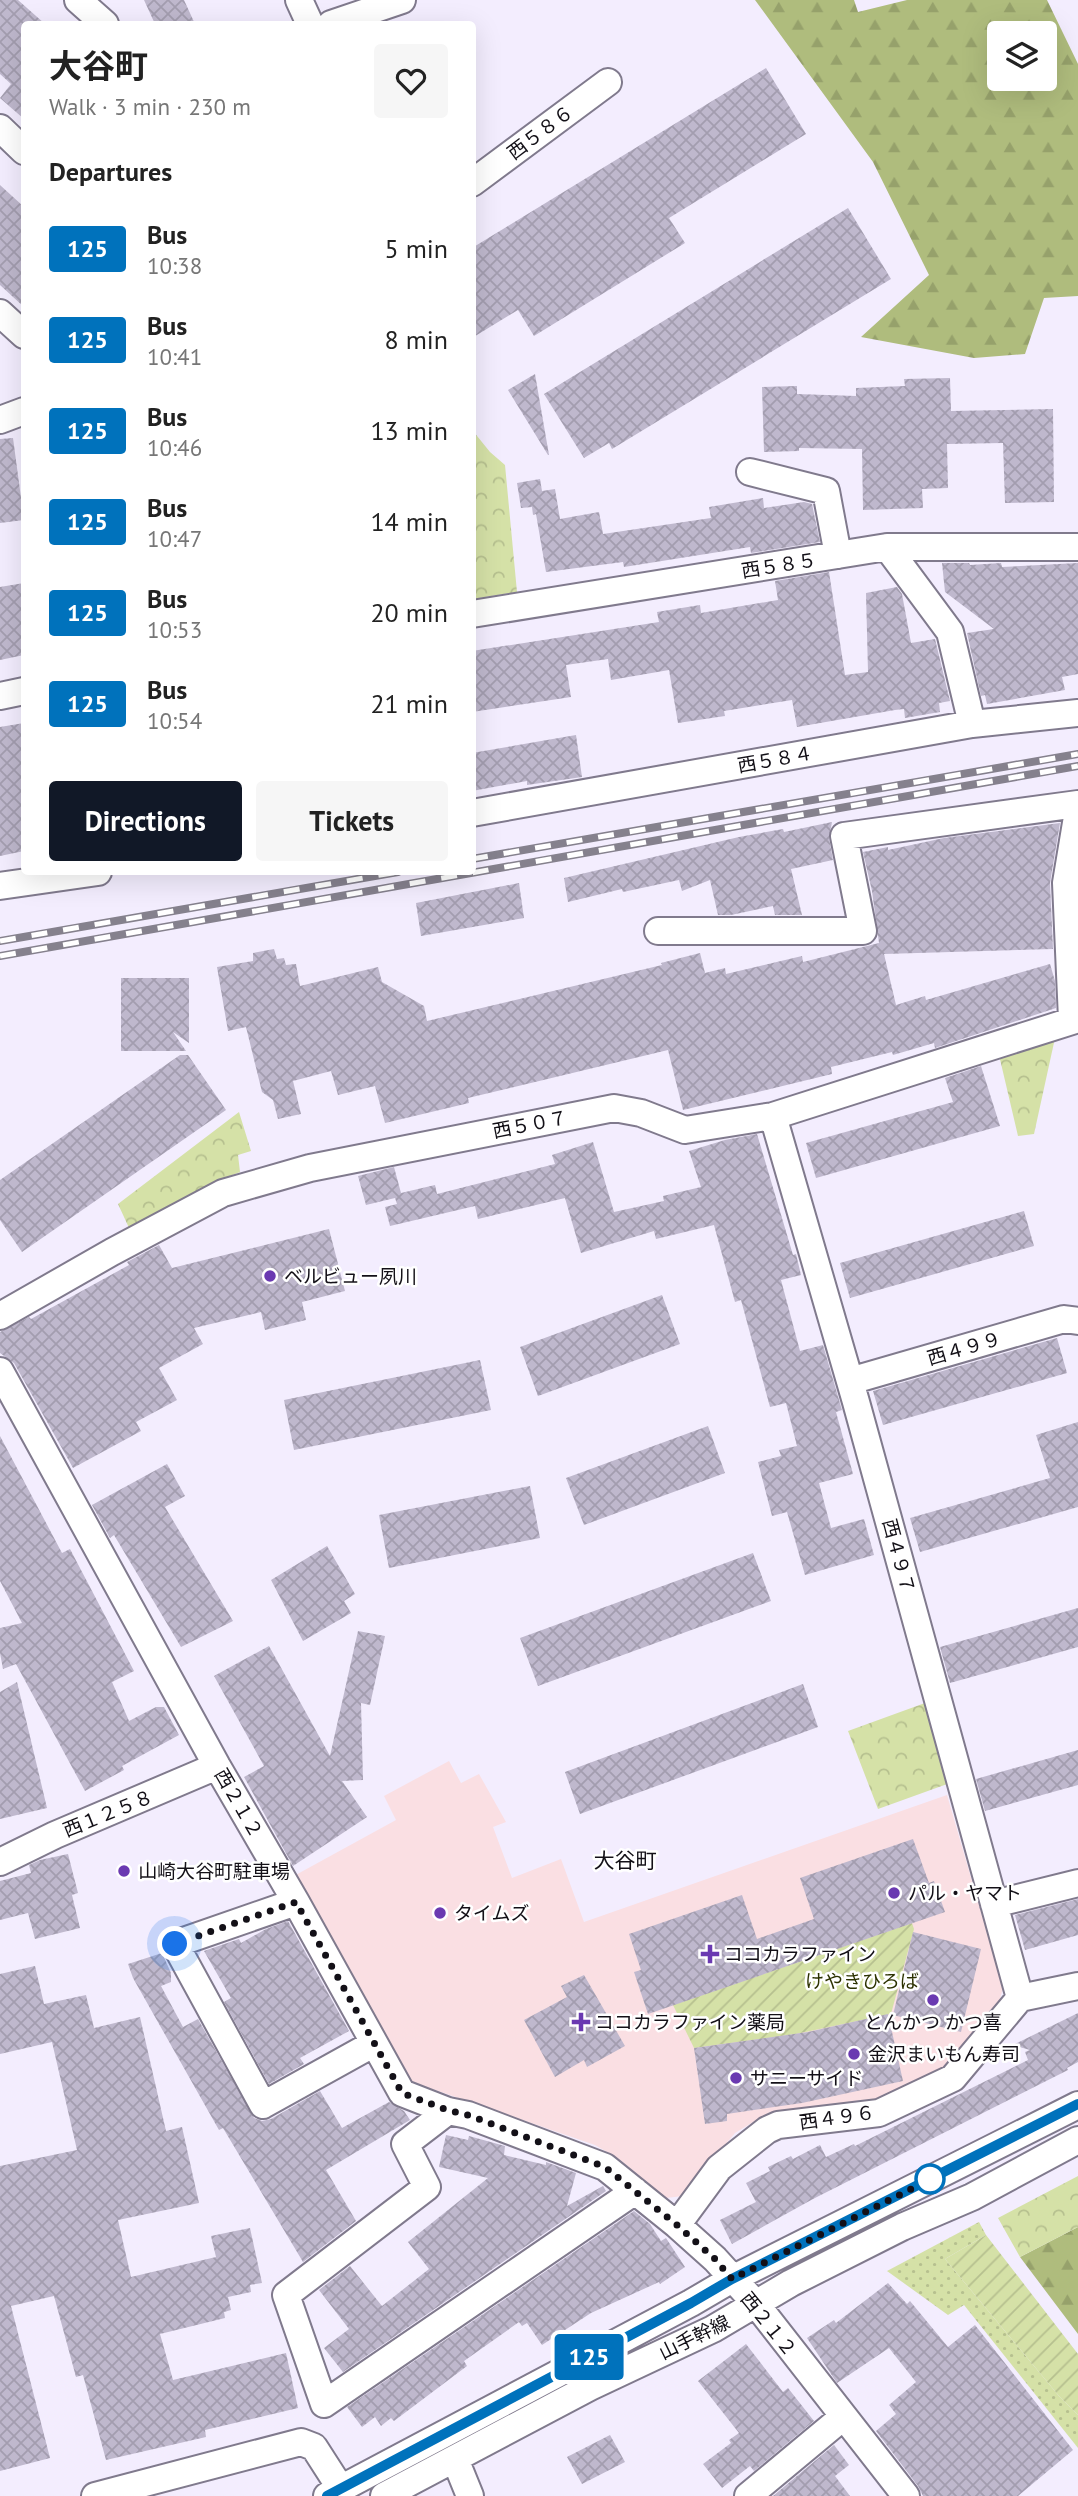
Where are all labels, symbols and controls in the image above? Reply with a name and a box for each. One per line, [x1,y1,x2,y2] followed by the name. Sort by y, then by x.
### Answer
[987,21,1057,91] map controls
[987,21,1057,91] button: layers
[49,44,148,87] text: 大谷町
[374,44,448,118] button: heart
[49,92,251,121] text: Walk · 3 min · 230 m
[502,100,578,164] street label: 西５８６
[49,155,172,188] text: Departures
[147,218,187,251] text: Bus
[385,232,448,265] text: 5 min
[67,233,108,264] text: 125
[147,251,202,280] text: 10:38
[147,309,187,342] text: Bus
[385,323,448,356] text: 8 min
[67,324,108,355] text: 125
[147,342,202,371] text: 10:41
[147,400,187,433] text: Bus
[370,414,448,447] text: 13 min
[67,415,108,446] text: 125
[147,433,202,462] text: 10:46
[147,491,187,524] text: Bus
[370,505,448,538] text: 14 min
[67,506,108,537] text: 125
[147,524,202,553] text: 10:47
[740,547,818,583] street label: 西５８５
[147,582,187,615] text: Bus
[370,596,448,629] text: 20 min
[67,597,108,628] text: 125
[147,615,202,644] text: 10:53
[147,673,187,706] text: Bus
[370,687,448,720] text: 21 min
[67,688,108,719] text: 125
[147,706,202,735] text: 10:54
[735,741,815,777] street label: 西５８４
[49,781,242,861] button: Directions
[256,781,448,861] button: Tickets
[490,1105,570,1143] street label: 西５０７
[284,1264,417,1288] place label: ベルビュー夙川
[262,1268,278,1284] marker: ベルビュー夙川
[924,1326,1004,1370] street label: 西４９９
[878,1516,920,1596] street label: 西４９７
[210,1764,268,1842] street label: 西２１２
[59,1784,157,1842] street label: 西１２５８
[594,1847,657,1874] district label: 大谷町
[138,1859,290,1883] place label: 山崎大谷町駐車場
[116,1863,132,1879] marker: 山崎大谷町駐車場
[908,1881,1022,1905] place label: パル・ヤマト
[886,1885,902,1901] marker: パル・ヤマト
[454,1901,530,1925] place label: タイムズ
[432,1905,448,1921] marker: タイムズ
[157,1926,192,1961] your location
[724,1942,876,1966] place label: ココカラファイン
[702,1946,718,1962] marker: ココカラファイン
[805,1969,919,1993] park label: けやきひろば
[925,1992,941,2008] marker: とんかつ かつ喜
[595,2010,785,2034] place label: ココカラファイン薬局
[864,2010,1002,2034] place label: とんかつ かつ喜
[573,2014,589,2030] marker: ココカラファイン薬局
[868,2042,1020,2066] place label: 金沢まいもん寿司
[846,2046,862,2062] marker: 金沢まいもん寿司
[750,2066,864,2090] place label: サニーサイド
[728,2070,744,2086] marker: サニーサイド
[798,2100,876,2134] street label: 西４９６
[915,2164,945,2194] unlabelled marker
[736,2287,802,2361] street label: 西２１２
[655,2310,733,2364] street label: 山手幹線
[549,2334,629,2380] line badge: 125
[569,2341,609,2372] text: 125

